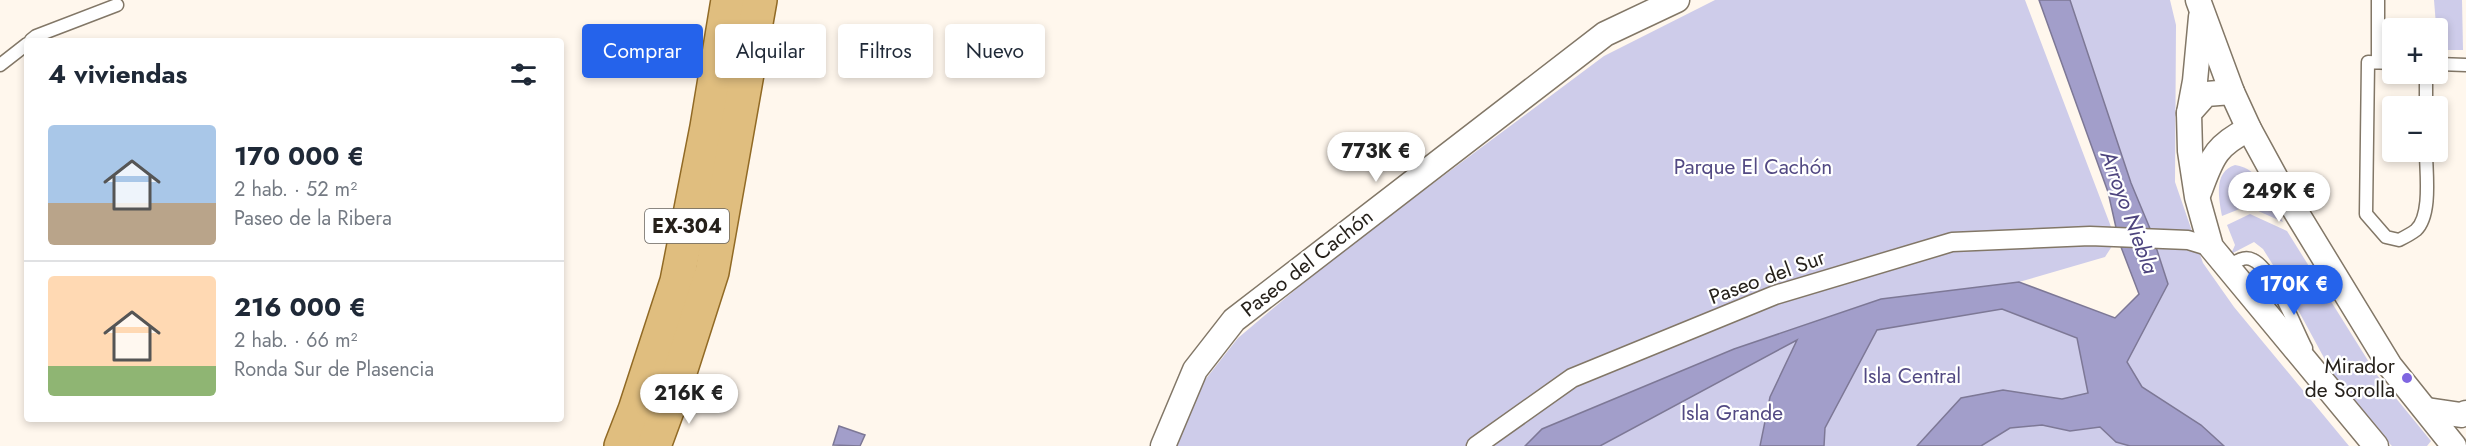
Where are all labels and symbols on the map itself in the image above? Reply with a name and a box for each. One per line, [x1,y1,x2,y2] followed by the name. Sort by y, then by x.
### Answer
[1327,132,1425,183] pin: 773K €
[2092,145,2167,278] water label: Arroyo Niebla
[1674,152,1832,182] park label: Parque El Cachón
[2230,172,2328,223] pin: 249K €
[1235,202,1379,324] street label: Paseo del Cachón
[645,209,729,243] road number: EX-304
[1705,242,1830,312] street label: Paseo del Sur
[2245,265,2343,316] pin: 170K €
[2305,351,2396,405] place label: Mirador de Sorolla
[1863,361,1961,391] park label: Isla Central
[2400,371,2414,385] marker: Mirador de Sorolla
[640,374,738,425] pin: 216K €
[1681,398,1783,428] park label: Isla Grande

